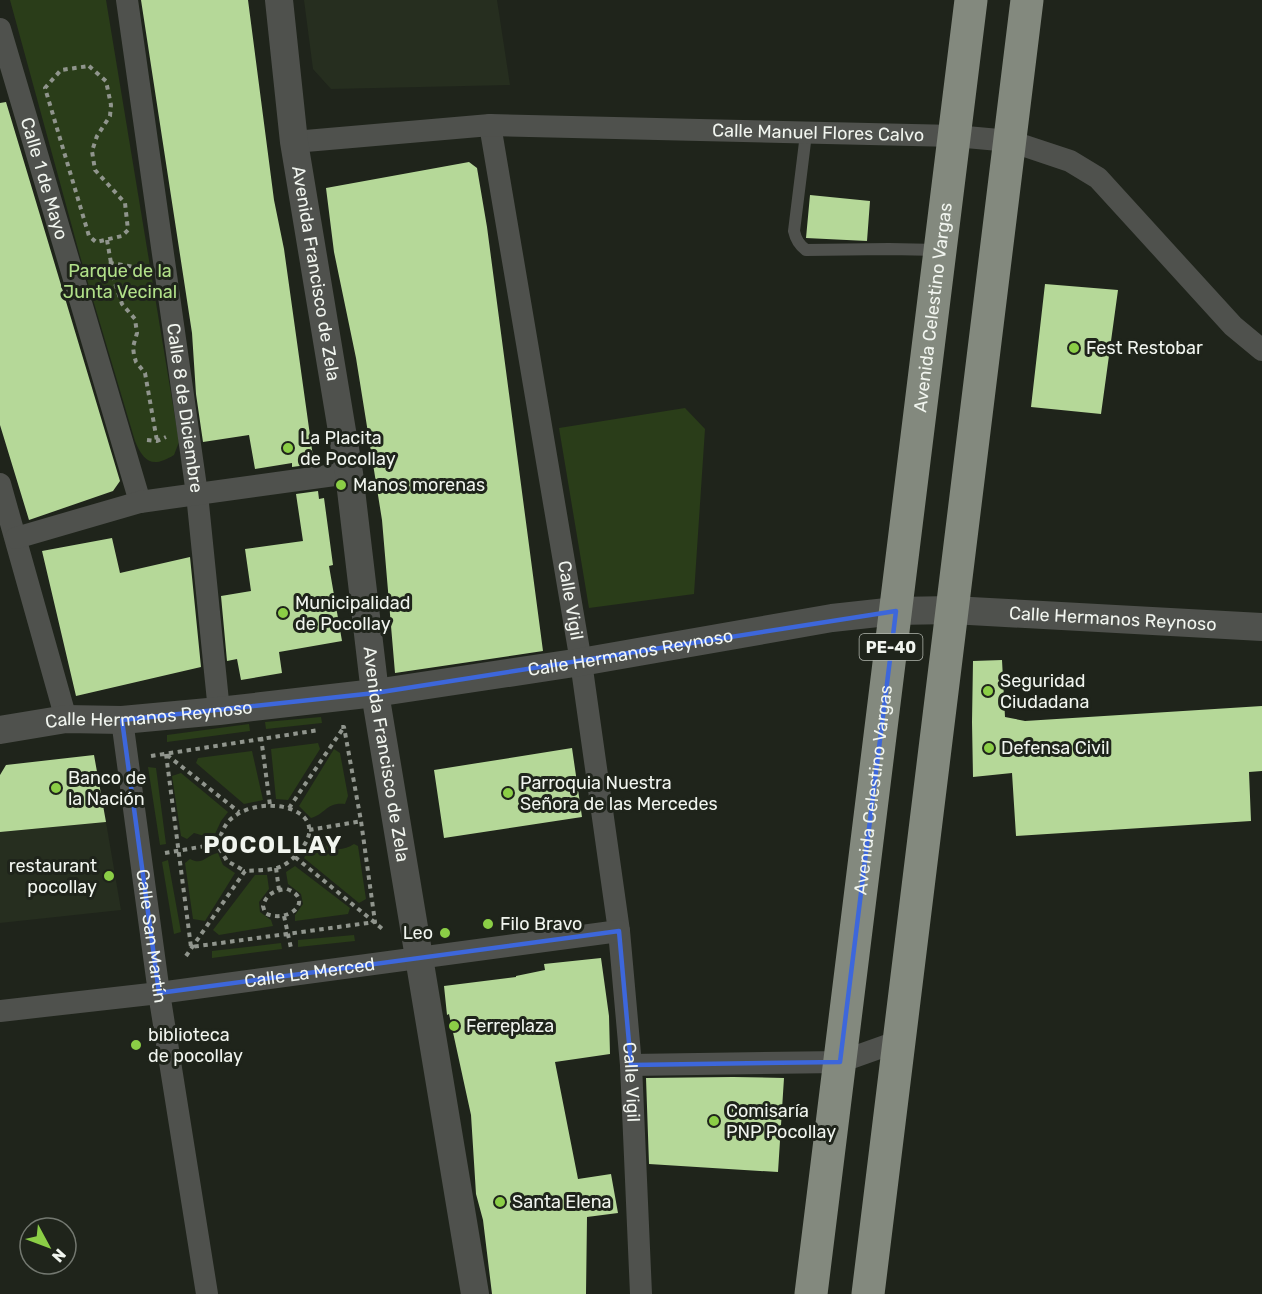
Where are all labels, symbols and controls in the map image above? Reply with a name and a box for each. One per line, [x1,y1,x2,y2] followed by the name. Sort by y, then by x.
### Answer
[16,115,73,242] street label: Calle 1 de Mayo
[712,119,924,146] street label: Calle Manuel Flores Calvo
[287,164,345,383] street label: Avenida Francisco de Zela
[909,201,957,414] street label: Avenida Celestino Vargas
[63,260,177,303] park label: Parque de la Junta Vecinal
[162,322,208,494] street label: Calle 8 de Diciembre
[1086,337,1203,359] place label: Fest Restobar
[1067,341,1081,355] marker: Fest Restobar
[300,427,396,470] place label: La Placita de Pocollay
[281,441,295,455] marker: La Placita de Pocollay
[353,474,485,496] place label: Manos morenas
[334,478,348,492] marker: Manos morenas
[553,559,588,642] street label: Calle Vigil
[295,592,410,635] place label: Municipalidad de Pocollay
[1008,602,1217,635] street label: Calle Hermanos Reynoso
[276,606,290,620] marker: Municipalidad de Pocollay
[526,625,735,681] street label: Calle Hermanos Reynoso
[860,634,922,660] road number: PE-40
[359,645,414,864] street label: Avenida Francisco de Zela
[1000,670,1089,713] place label: Seguridad Ciudadana
[849,684,897,896] street label: Avenida Celestino Vargas
[981,684,995,698] marker: Seguridad Ciudadana
[44,696,254,733] street label: Calle Hermanos Reynoso
[1001,737,1110,759] place label: Defensa Civil
[982,741,996,755] marker: Defensa Civil
[68,767,146,810] place label: Banco de la Nación
[520,772,718,815] place label: Parroquia Nuestra Señora de las Mercedes
[49,781,63,795] marker: Banco de la Nación
[501,786,515,800] marker: Parroquia Nuestra Señora de las Mercedes
[203,831,343,859] district label: POCOLLAY
[9,855,97,898] place label: restaurant pocollay
[131,868,171,1005] street label: Calle San Martín
[102,869,116,883] marker: restaurant pocollay
[500,913,582,935] place label: Filo Bravo
[481,917,495,931] marker: Filo Bravo
[403,922,433,944] place label: Leo
[438,926,452,940] marker: Leo
[243,953,376,992] street label: Calle La Merced
[466,1015,554,1037] place label: Ferreplaza
[447,1019,461,1033] marker: Ferreplaza
[148,1024,243,1067] place label: biblioteca de pocollay
[129,1038,143,1052] marker: biblioteca de pocollay
[618,1041,644,1123] street label: Calle Vigil
[726,1100,836,1143] place label: Comisaría PNP Pocollay
[707,1114,721,1128] marker: Comisaría PNP Pocollay
[512,1191,612,1213] place label: Santa Elena
[493,1195,507,1209] marker: Santa Elena
[18,1216,78,1276] north arrow
[48,1245,70,1266] text: N

